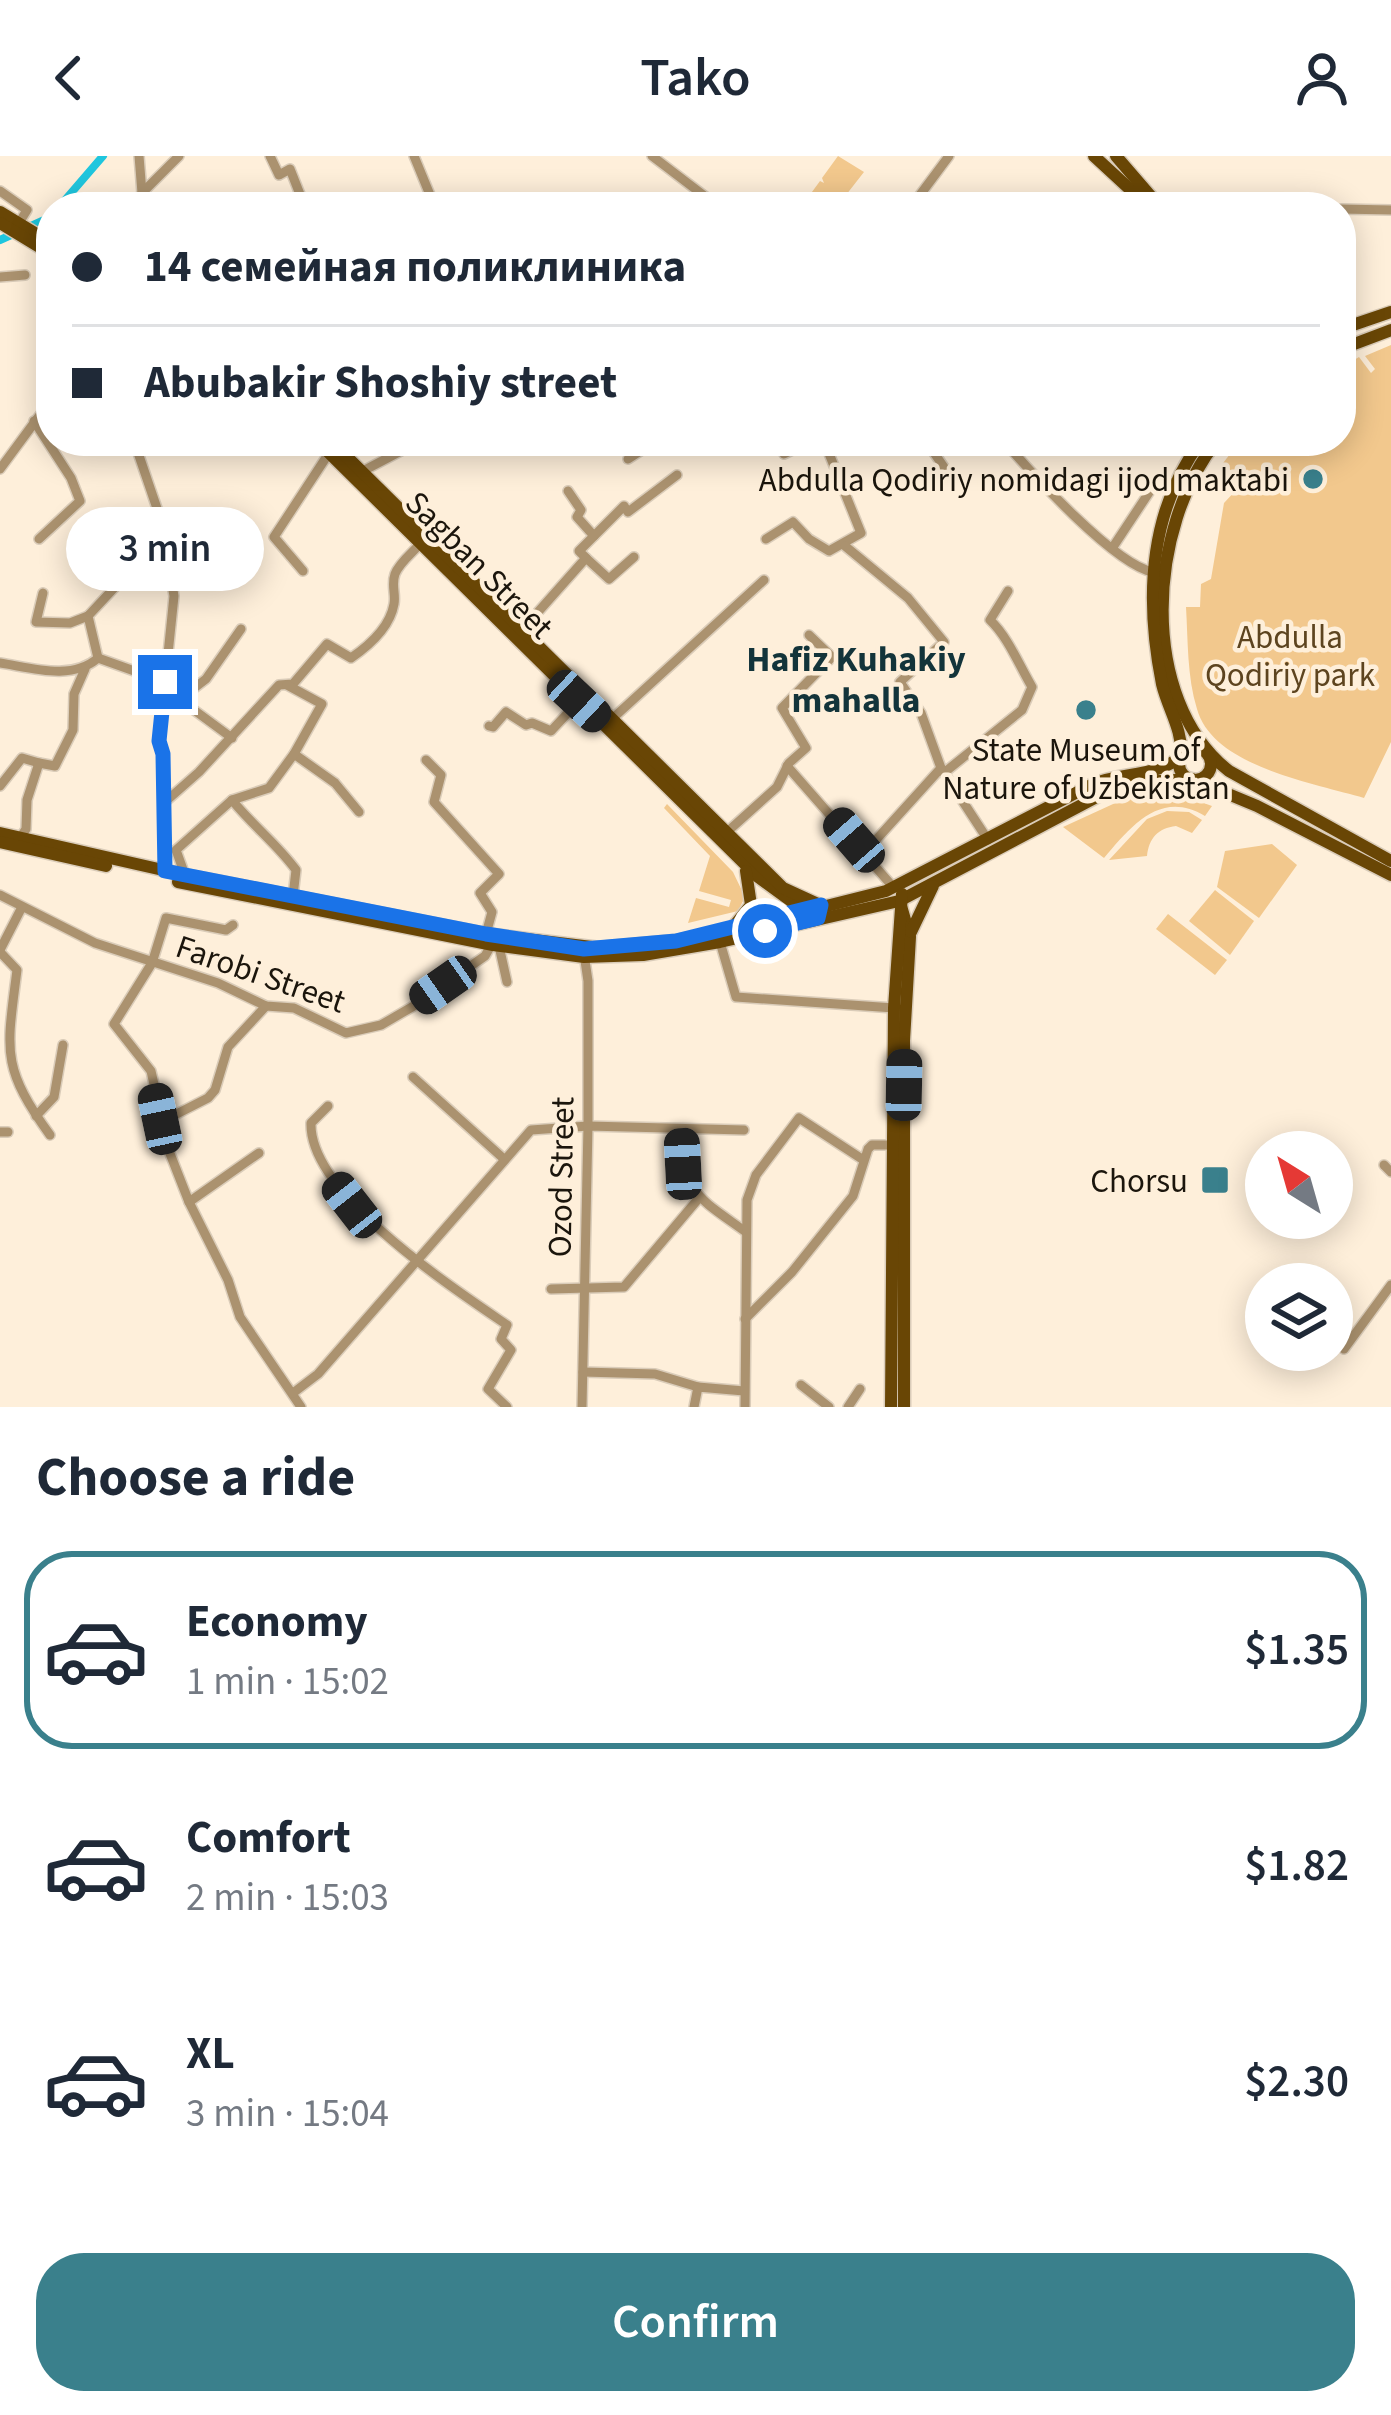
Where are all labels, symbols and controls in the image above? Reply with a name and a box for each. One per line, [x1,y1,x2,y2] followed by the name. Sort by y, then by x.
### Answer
[640,40,751,117] text: Tako
[36,45,102,111] icon: back
[1289,45,1355,111] icon: person
[144,235,686,299] text: 14 семейная поликлиника
[144,351,617,415] text: Abubakir Shoshiy street
[759,457,1289,504] place label: Abdulla Qodiriy nomidagi ijod maktabi
[1300,466,1326,492] marker: Abdulla Qodiriy nomidagi ijod maktabi
[394,480,564,650] street label: Sagban Street
[66,508,264,592] callout: 3 min
[119,521,211,577] text: 3 min
[1205,614,1376,699] park label: Abdulla Qodiriy park
[746,634,966,726] district label: Hafiz Kuhakiy mahalla
[138,655,192,709] route end
[540,663,618,739] car
[1073,697,1099,723] marker: State Museum of Nature of Uzbekistan
[942,727,1230,812] place label: State Museum of Nature of Uzbekistan
[817,801,891,879] car
[738,904,792,958] route start
[169,923,352,1025] street label: Farobi Street
[403,950,483,1020] car
[885,1049,923,1121] car
[135,1080,185,1158] car
[537,1096,586,1258] street label: Ozod Street
[663,1127,703,1201] car
[1245,1131,1353,1239] north arrow
[1245,1131,1353,1371] map controls
[1090,1158,1188,1205] place label: Chorsu
[1199,1164,1231,1196] marker: Chorsu
[316,1166,388,1244] car
[1245,1263,1353,1371] button: layers
[36,1440,355,1517] text: Choose a ride
[186,1590,368,1654] text: Economy
[42,1596,150,1704] icon: car
[1244,1618,1349,1682] text: $1.35
[186,1654,389,1710] text: 1 min · 15:02
[186,1806,351,1870] text: Comfort
[42,1812,150,1920] icon: car
[1244,1834,1349,1898] text: $1.82
[186,1870,389,1926] text: 2 min · 15:03
[186,2022,235,2086] text: XL
[42,2028,150,2136] icon: car
[1244,2050,1349,2114] text: $2.30
[186,2086,389,2142] text: 3 min · 15:04
[36,2253,1355,2391] button: Confirm

